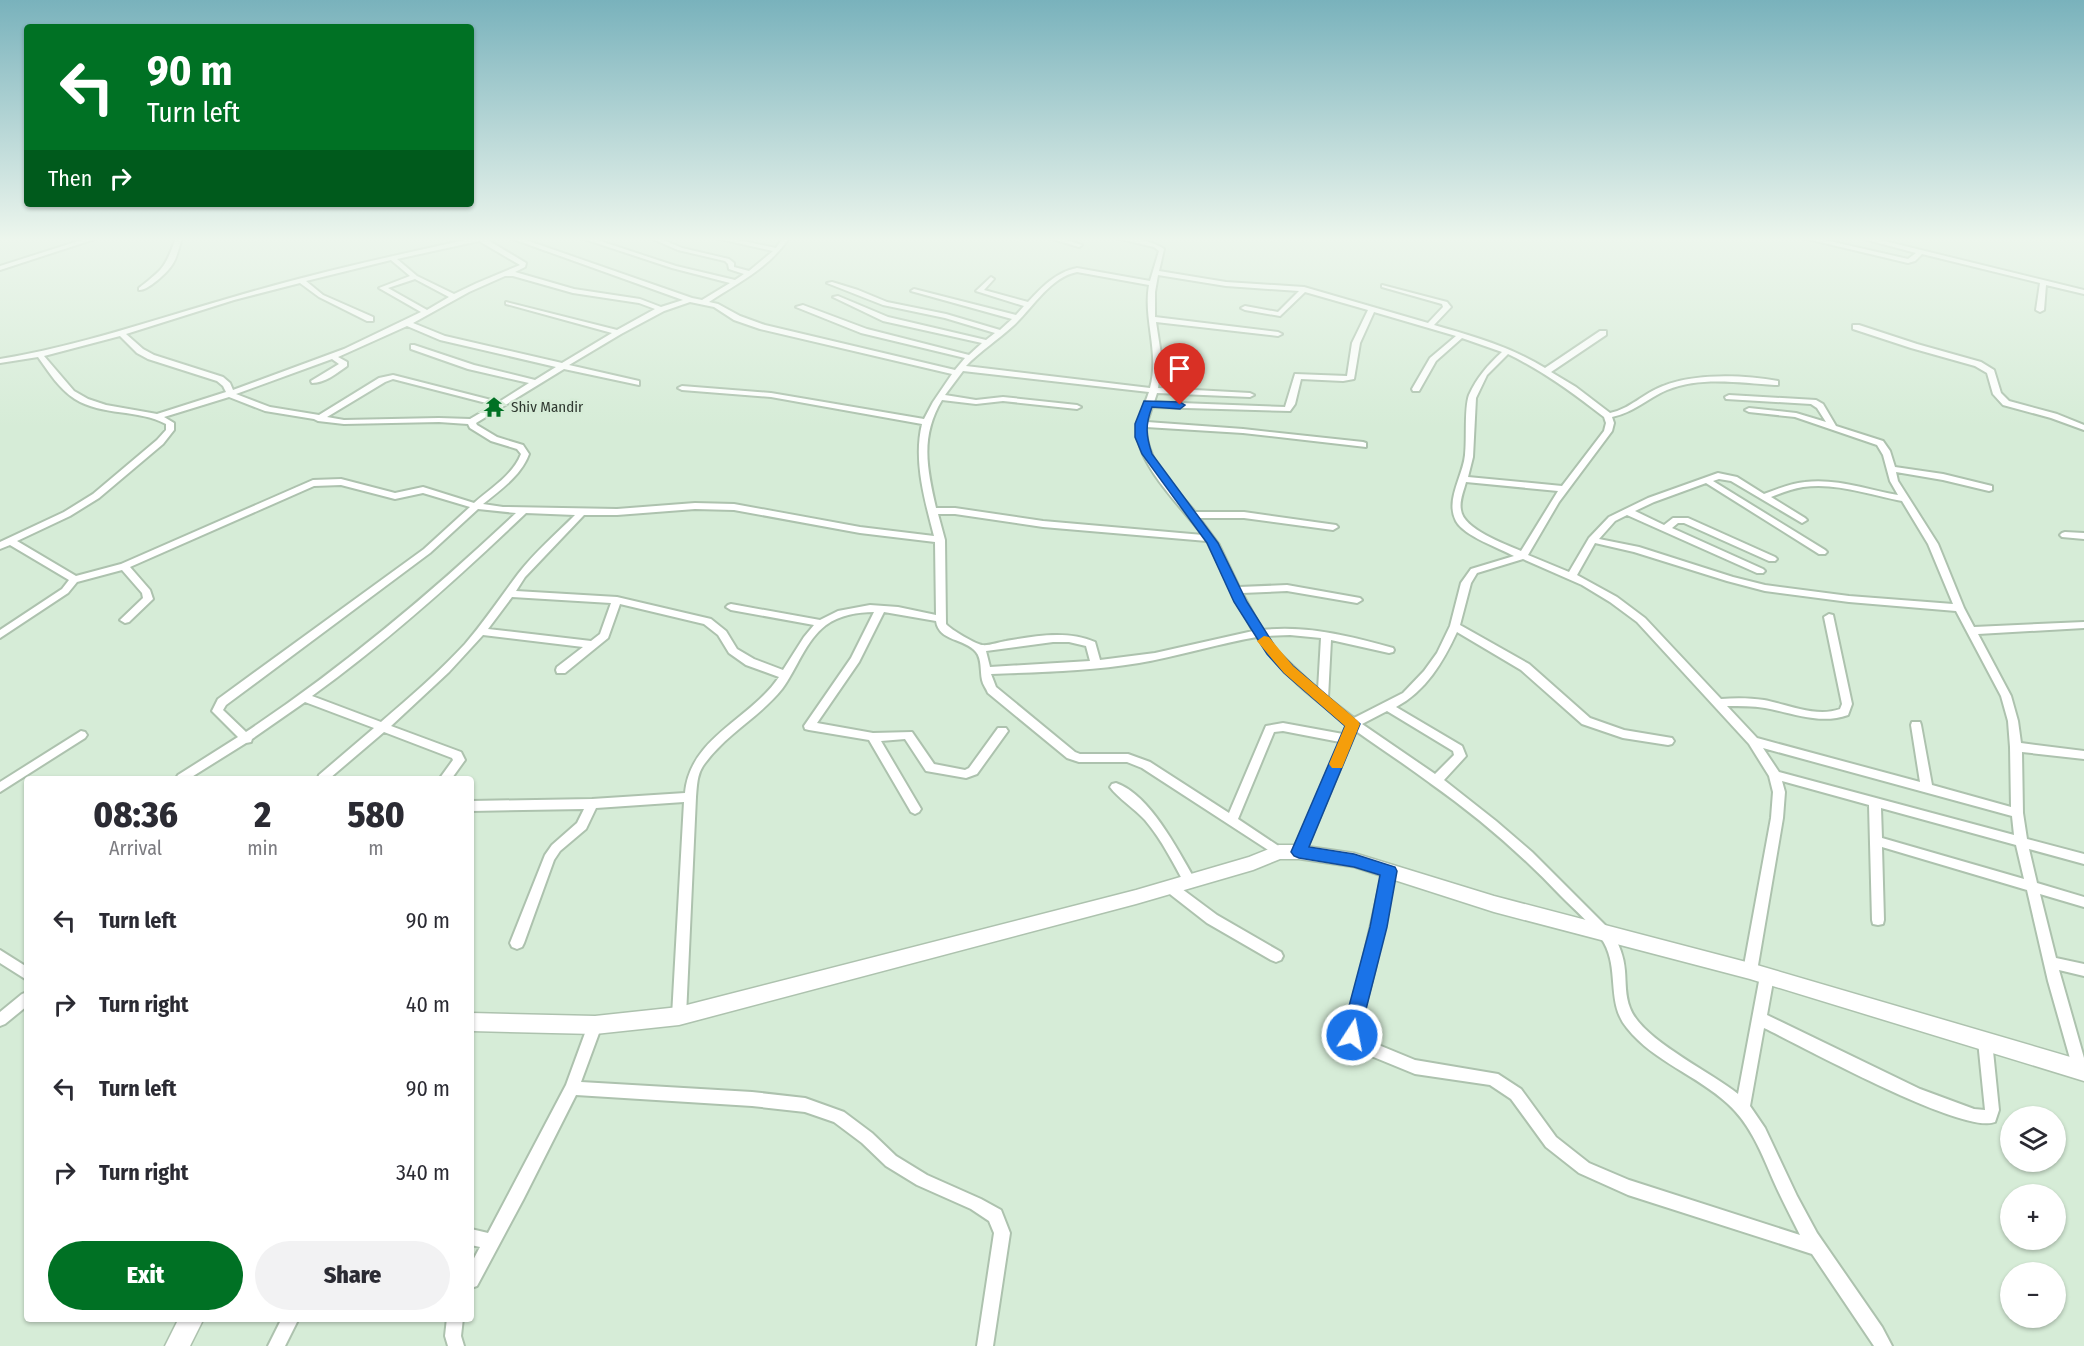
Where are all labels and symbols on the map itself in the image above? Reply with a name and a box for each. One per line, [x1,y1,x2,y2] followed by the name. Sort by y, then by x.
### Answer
[1154,343,1205,405] pin
[482,395,506,419] temple icon: Shiv Mandir
[511,398,584,416] place label: Shiv Mandir
[1320,1003,1384,1067] position arrow

